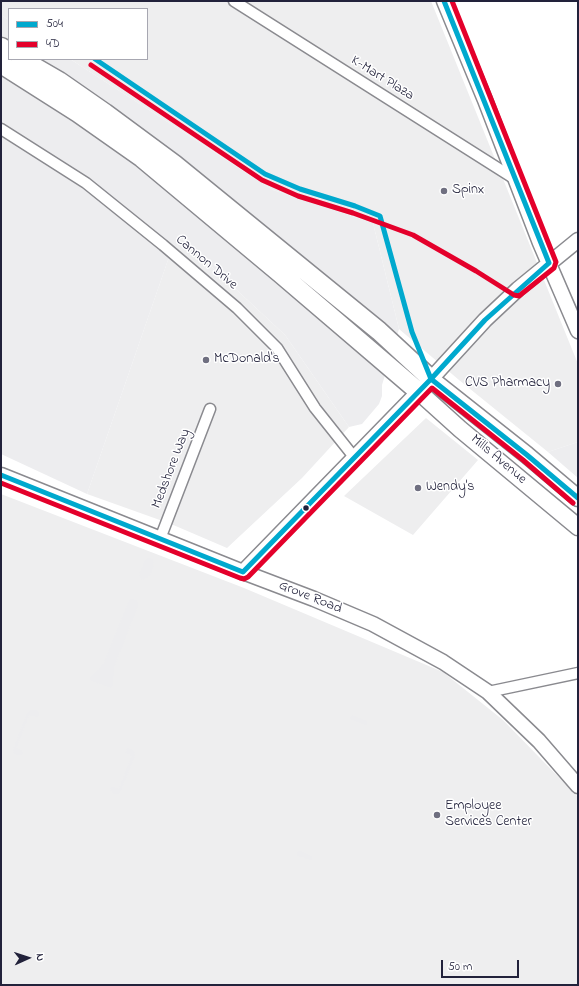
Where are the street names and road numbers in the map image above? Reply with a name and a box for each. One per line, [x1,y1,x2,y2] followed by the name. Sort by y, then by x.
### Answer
[347,53,417,105] street label: K-Mart Plaza
[172,232,240,294] street label: Cannon Drive
[149,427,195,511] street label: Medshore Way
[466,432,530,488] street label: Mills Avenue
[276,578,344,618] street label: Grove Road

